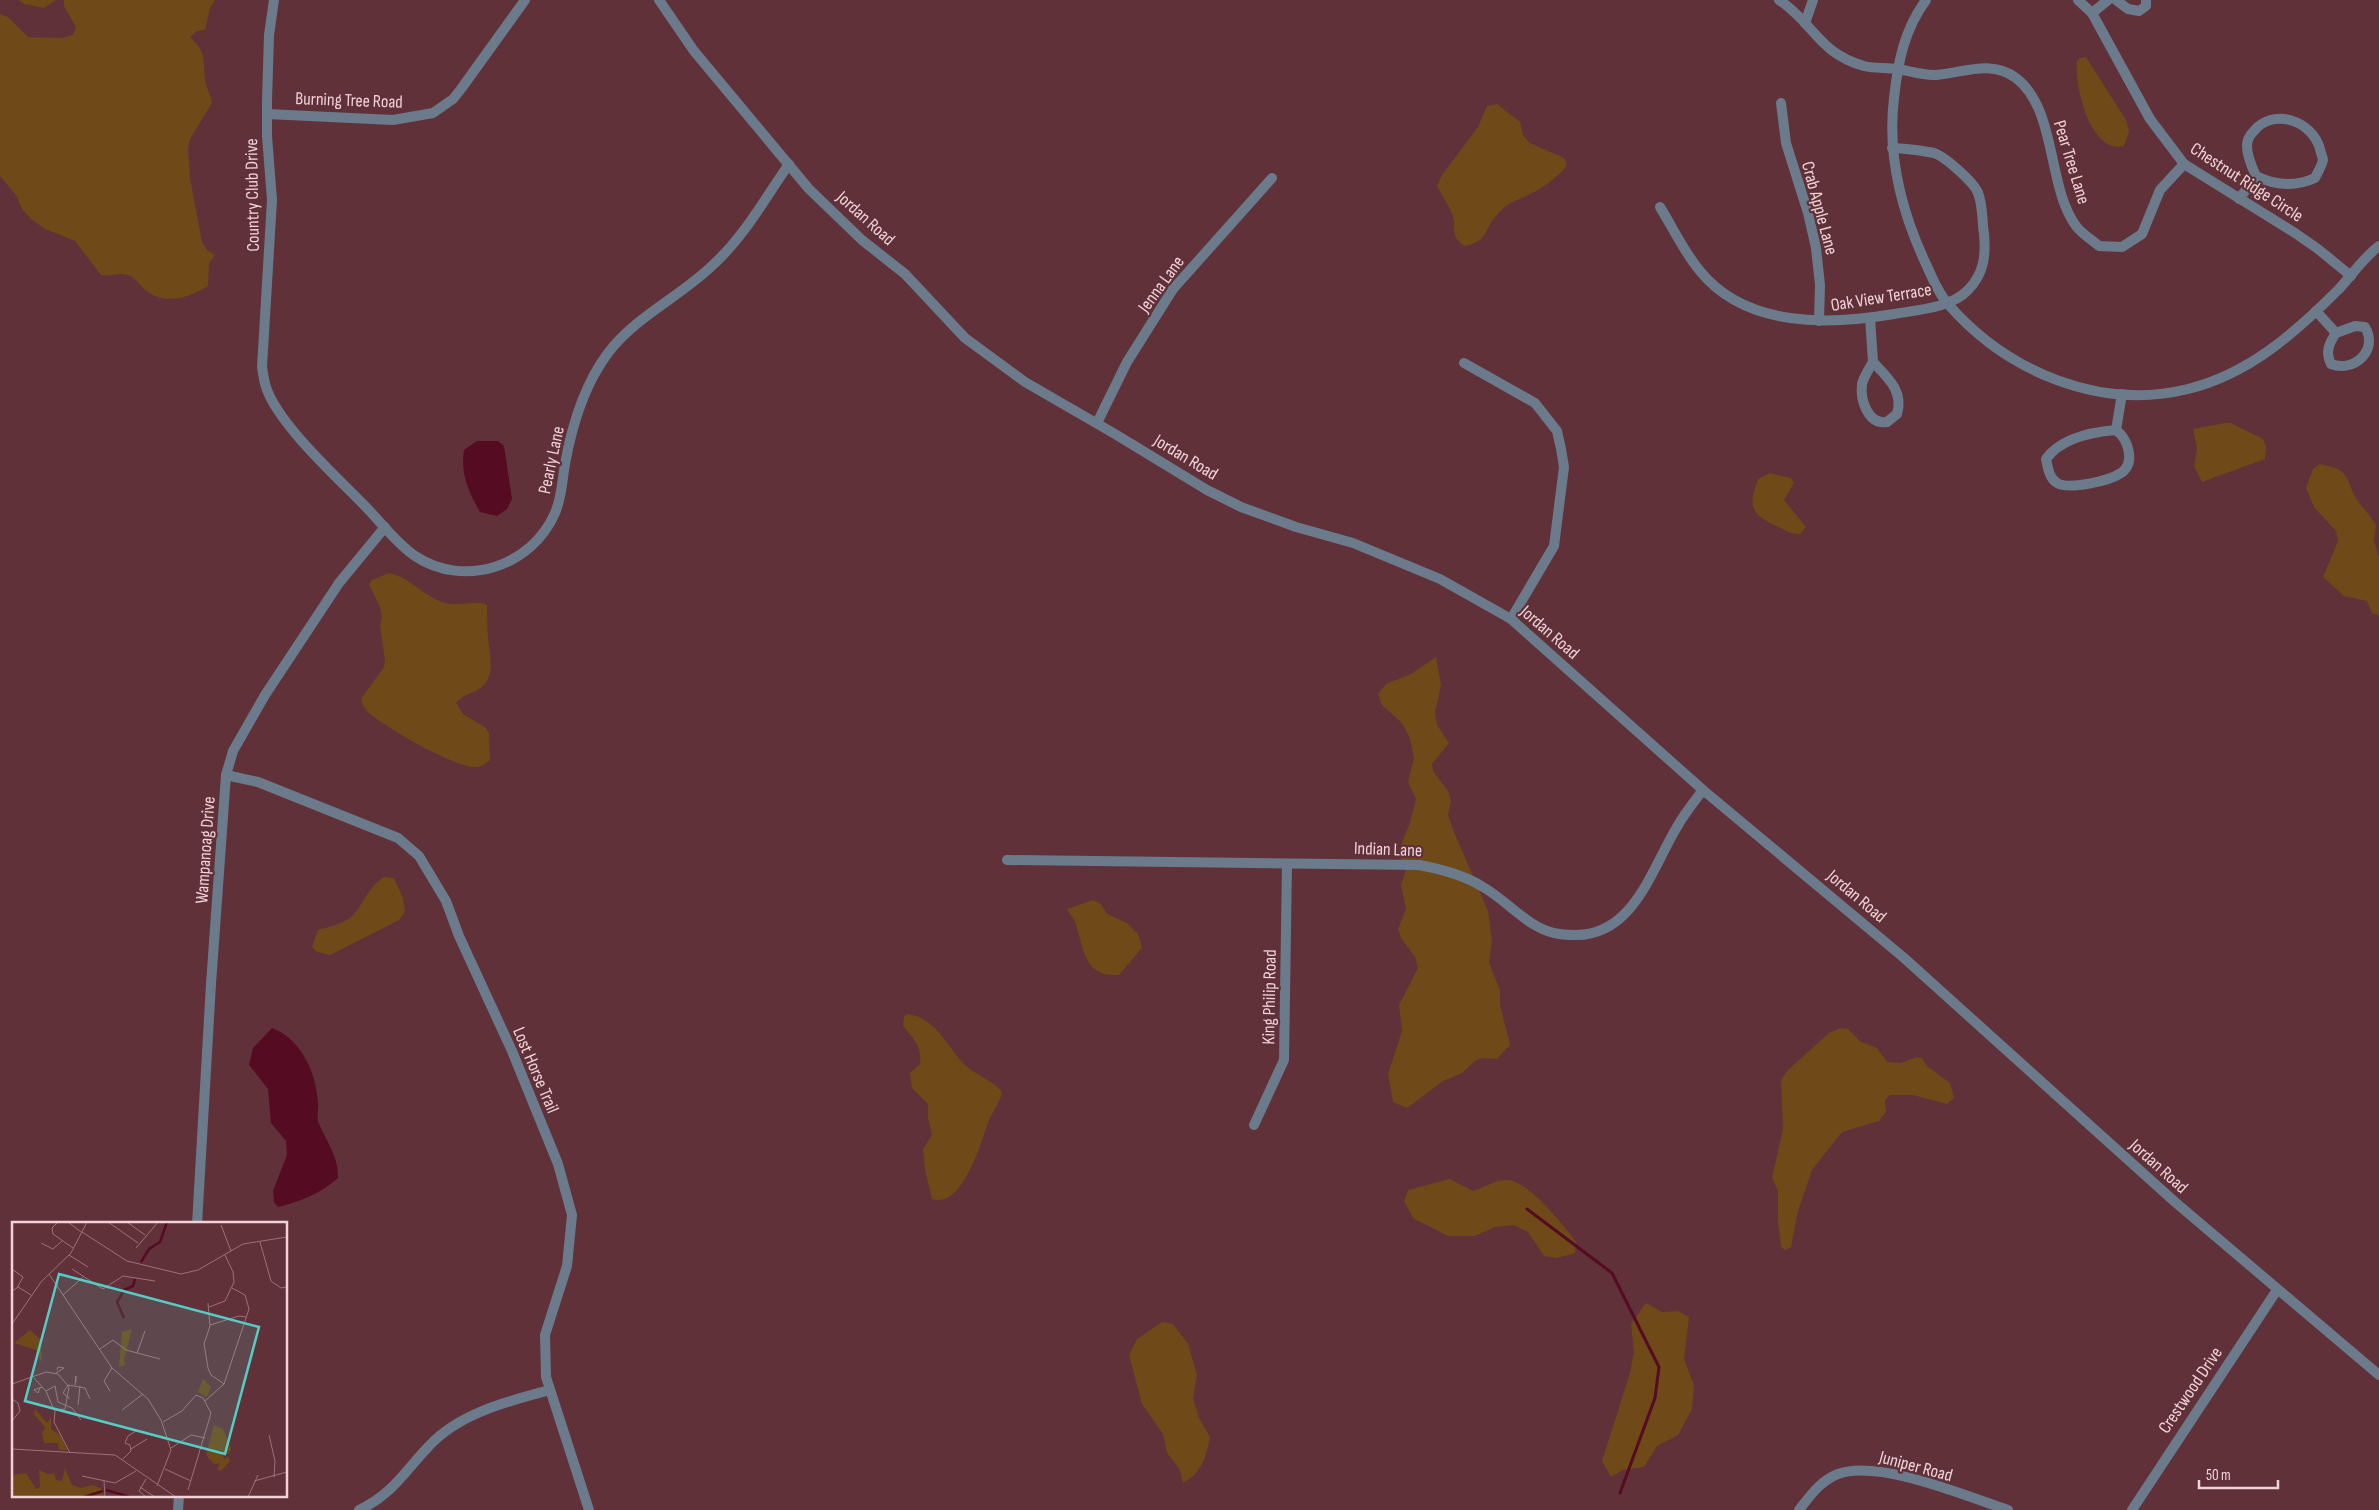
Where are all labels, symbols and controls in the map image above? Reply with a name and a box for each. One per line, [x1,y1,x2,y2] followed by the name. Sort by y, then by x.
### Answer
[295,88,403,113] street label: Burning Tree Road
[2049,118,2094,207] street label: Pear Tree Lane
[241,138,264,252] street label: Country Club Drive
[2186,138,2307,227] street label: Chestnut Ridge Circle
[1797,159,1842,257] street label: Crab Apple Lane
[832,186,899,250] street label: Jordan Road
[1133,252,1189,317] street label: Jenna Lane
[1829,279,1933,316] street label: Oak View Terrace
[534,424,569,496] street label: Pearly Lane
[1149,430,1222,485] street label: Jordan Road
[1515,600,1583,664] street label: Jordan Road
[191,796,220,904] street label: Wampanoag Drive
[1354,838,1422,861] street label: Indian Lane
[1822,865,1891,927] street label: Jordan Road
[1258,949,1281,1045] street label: King Philip Road
[508,1024,563,1116] street label: Lost Horse Trail
[2125,1134,2192,1198] street label: Jordan Road
[12,1222,288,1498] inset map
[2154,1343,2227,1437] street label: Crestwood Drive
[1876,1446,1955,1486] street label: Juniper Road
[2199,1458,2278,1490] scale bar
[2206,1466,2231,1485] text: 50 m

